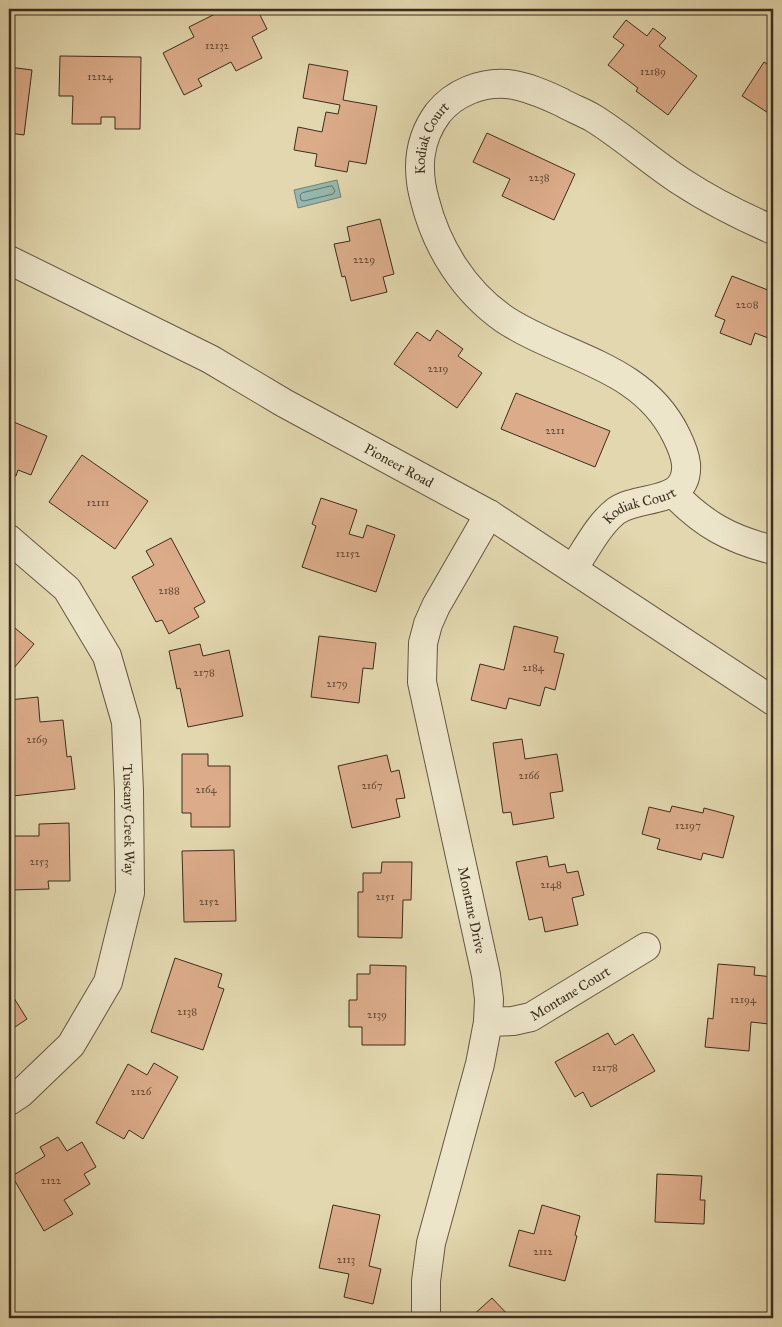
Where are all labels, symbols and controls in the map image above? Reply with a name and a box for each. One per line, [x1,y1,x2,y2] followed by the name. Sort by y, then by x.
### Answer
[205,39,230,52] house number: 12132
[640,65,666,78] house number: 12189
[87,70,114,83] house number: 12124
[412,98,453,175] street label: Kodiak Court
[528,171,550,184] house number: 2238
[353,253,375,266] house number: 2229
[735,298,759,311] house number: 2208
[428,362,449,375] house number: 2219
[545,424,565,437] house number: 2211
[361,440,436,491] street label: Pioneer Road
[599,484,679,528] street label: Kodiak Court
[87,496,109,509] house number: 12111
[336,547,361,560] house number: 12152
[158,584,180,597] house number: 2188
[522,661,545,674] house number: 2184
[193,666,215,679] house number: 2178
[326,677,348,690] house number: 2179
[26,733,48,746] house number: 2169
[119,764,138,876] street label: Tuscany Creek Way
[518,769,540,782] house number: 2166
[361,779,383,792] house number: 2167
[195,783,218,796] house number: 2164
[675,819,701,832] house number: 12197
[29,855,49,868] house number: 2153
[454,865,489,955] street label: Montane Drive
[540,878,562,891] house number: 2148
[375,890,395,903] house number: 2151
[199,895,220,908] house number: 2152
[527,963,613,1025] street label: Montane Court
[730,993,757,1006] house number: 12194
[177,1005,197,1018] house number: 2138
[367,1008,387,1021] house number: 2139
[592,1061,618,1074] house number: 12178
[131,1085,152,1098] house number: 2126
[41,1174,62,1187] house number: 2122
[533,1245,553,1258] house number: 2112
[337,1253,355,1266] house number: 2113

